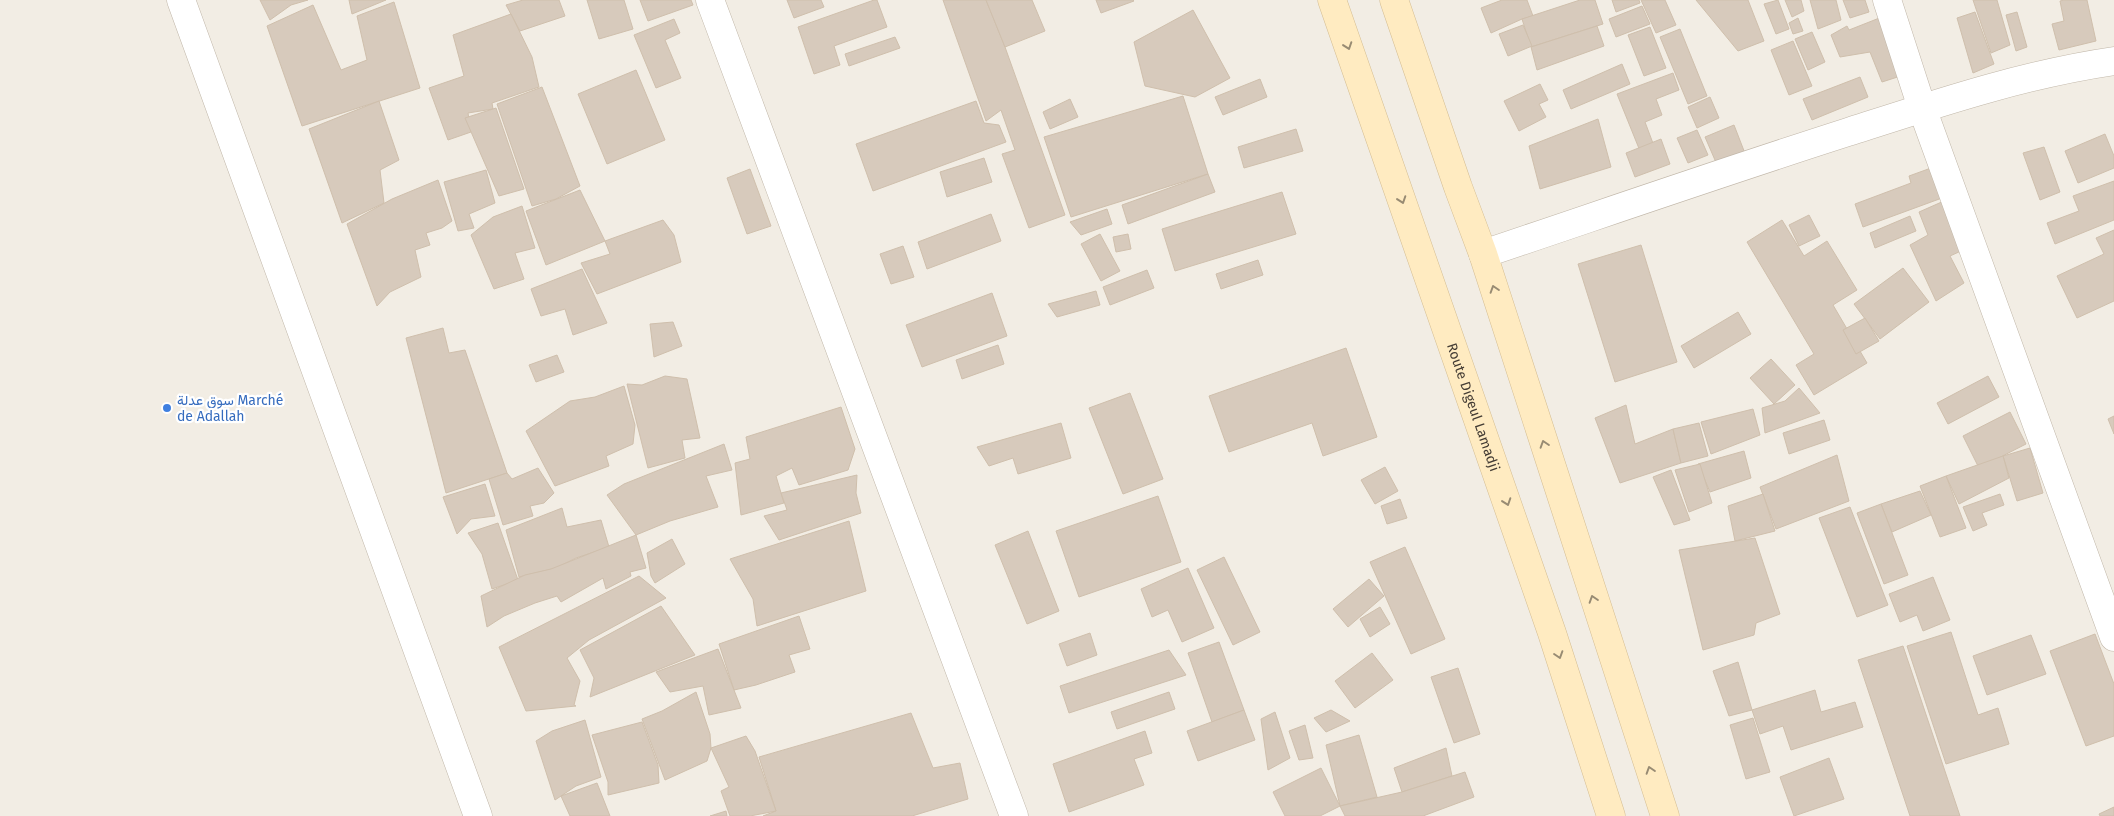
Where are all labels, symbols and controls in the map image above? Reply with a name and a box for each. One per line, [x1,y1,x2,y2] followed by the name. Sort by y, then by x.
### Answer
[1342,41,1352,50] one-way arrow
[1396,195,1406,203] one-way arrow
[1490,286,1500,294] one-way arrow
[1443,341,1503,474] street label: Route Digeul Lamadji
[177,392,283,425] place label: سوق عدلة Marché de Adallah
[161,402,173,414] marker: سوق عدلة Marché de Adallah
[1540,440,1550,449] one-way arrow
[1501,497,1511,506] one-way arrow
[1589,595,1599,603] one-way arrow
[1554,651,1564,659] one-way arrow
[1646,766,1656,774] one-way arrow

